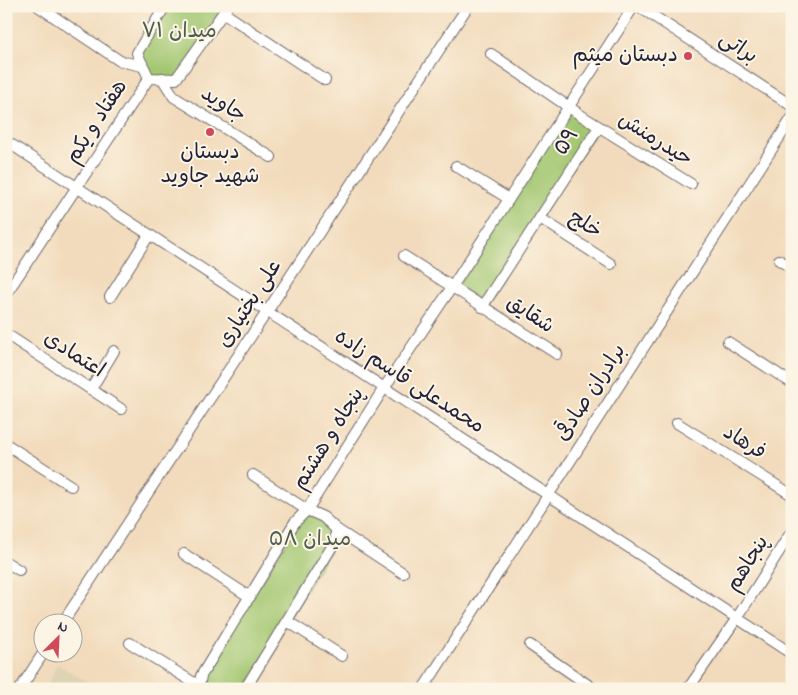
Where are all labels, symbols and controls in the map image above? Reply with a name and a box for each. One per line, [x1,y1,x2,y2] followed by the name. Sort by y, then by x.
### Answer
[141,17,217,47] park label: میدان ۷۱
[713,24,763,72] street label: براتی
[573,41,678,71] place label: دبستان میثم
[682,50,694,62] marker: دبستان میثم
[59,74,135,170] street label: هفتاد و یکم
[194,79,252,131] street label: جاوید
[612,105,698,175] street label: حیدرمنش
[547,122,587,162] street label: ۵۹
[204,126,216,138] marker: دبستان شهید جاوید
[160,138,260,192] place label: دبستان شهید جاوید
[563,203,607,247] street label: خلج
[210,254,290,354] street label: علی بختیاری
[500,288,560,342] street label: شقایق
[328,322,490,442] street label: محمدعلی قاسم زاده
[37,324,111,386] street label: اعتمادی
[548,338,634,448] street label: برادران صادقی
[286,382,372,496] street label: پنجاه و هشتم
[717,418,771,468] street label: فرهاد
[269,525,351,555] park label: میدان ۵۸
[719,530,777,598] street label: پنجاهم
[32,612,82,662] north arrow
[54,616,71,639] text: N

